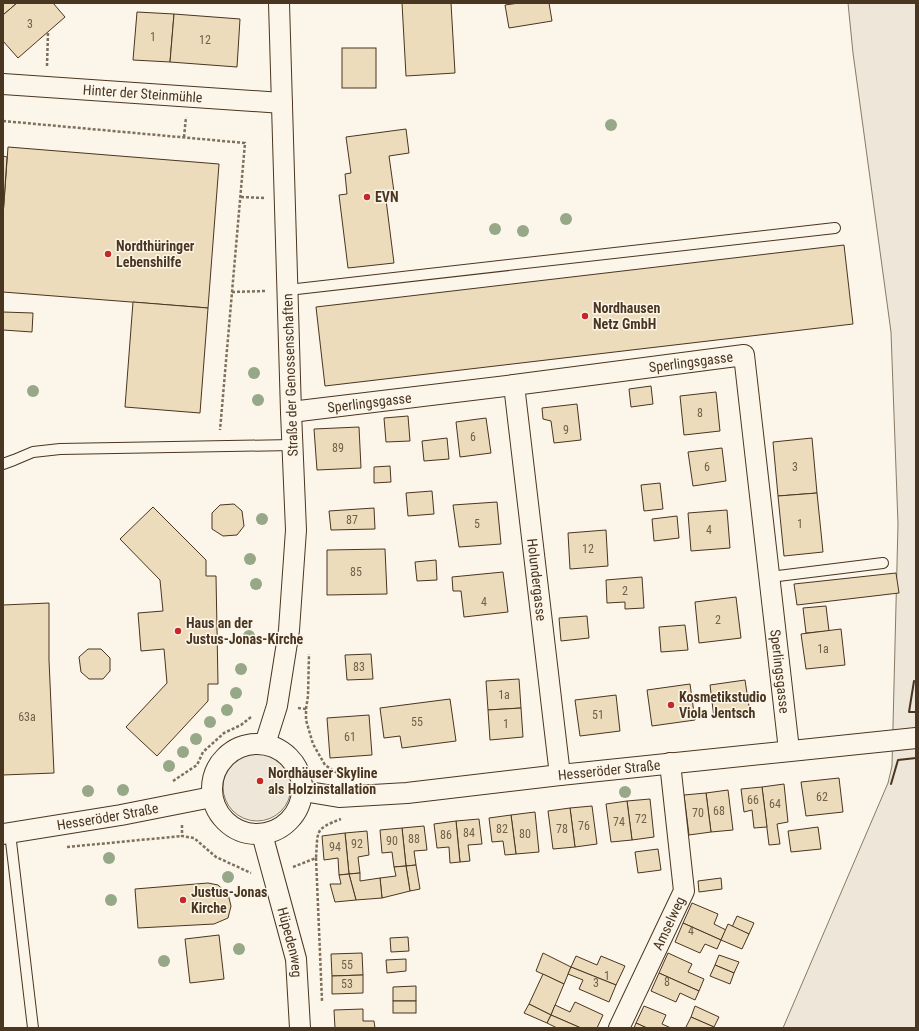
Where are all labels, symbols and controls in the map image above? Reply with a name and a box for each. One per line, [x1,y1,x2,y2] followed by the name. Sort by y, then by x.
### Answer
[27,17,33,31] house number: 3
[150,30,156,44] house number: 1
[199,33,211,47] house number: 12
[82,81,203,106] street label: Hinter der Steinmühle
[375,189,399,205] place label: EVN
[362,192,372,202] marker: EVN
[116,238,195,270] place label: Nordthüringer Lebenshilfe
[103,249,113,259] marker: Nordthüringer Lebenshilfe
[279,293,301,457] street label: Straße der Genossenschaften
[593,300,660,332] place label: Nordhausen Netz GmbH
[580,311,590,321] marker: Nordhausen Netz GmbH
[648,348,734,375] street label: Sperlingsgasse
[327,389,413,416] street label: Sperlingsgasse
[697,406,703,420] house number: 8
[563,423,569,437] house number: 9
[470,430,476,444] house number: 6
[332,441,344,455] house number: 89
[704,460,710,474] house number: 6
[792,460,798,474] house number: 3
[346,513,358,527] house number: 87
[474,517,480,531] house number: 5
[797,517,803,531] house number: 1
[706,523,712,537] house number: 4
[524,537,550,622] street label: Holundergasse
[582,542,594,556] house number: 12
[350,565,362,579] house number: 85
[622,584,628,598] house number: 2
[481,595,487,609] house number: 4
[715,613,721,627] house number: 2
[186,615,304,647] place label: Haus an der Justus-Jonas-Kirche
[173,626,183,636] marker: Haus an der Justus-Jonas-Kirche
[767,629,793,715] street label: Sperlingsgasse
[817,642,829,656] house number: 1a
[353,660,365,674] house number: 83
[498,688,510,702] house number: 1a
[679,689,766,721] place label: Kosmetikstudio Viola Jentsch
[666,700,676,710] marker: Kosmetikstudio Viola Jentsch
[592,708,604,722] house number: 51
[18,710,36,724] house number: 63a
[411,715,423,729] house number: 55
[503,717,509,731] house number: 1
[344,730,356,744] house number: 61
[557,757,661,783] street label: Hesseröder Straße
[268,765,378,797] place label: Nordhäuser Skyline als Holzinstallation
[255,776,265,786] marker: Nordhäuser Skyline als Holzinstallation
[816,790,828,804] house number: 62
[747,793,759,807] house number: 66
[769,797,781,811] house number: 64
[56,800,160,833] street label: Hesseröder Straße
[713,804,725,818] house number: 68
[692,806,704,820] house number: 70
[635,812,647,826] house number: 72
[613,815,625,829] house number: 74
[578,819,590,833] house number: 76
[496,822,508,836] house number: 82
[556,822,568,836] house number: 78
[463,826,475,840] house number: 84
[519,827,531,841] house number: 80
[440,828,452,842] house number: 86
[408,832,420,846] house number: 88
[386,834,398,848] house number: 90
[351,837,363,851] house number: 92
[329,840,341,854] house number: 94
[191,884,267,916] place label: Justus-Jonas Kirche
[649,894,688,953] street label: Amselweg
[178,895,188,905] marker: Justus-Jonas Kirche
[274,905,305,978] street label: Hüpedenweg
[688,924,694,938] house number: 4
[341,958,353,972] house number: 55
[604,969,610,983] house number: 1
[664,975,670,989] house number: 8
[593,976,599,990] house number: 3
[341,977,353,991] house number: 53

